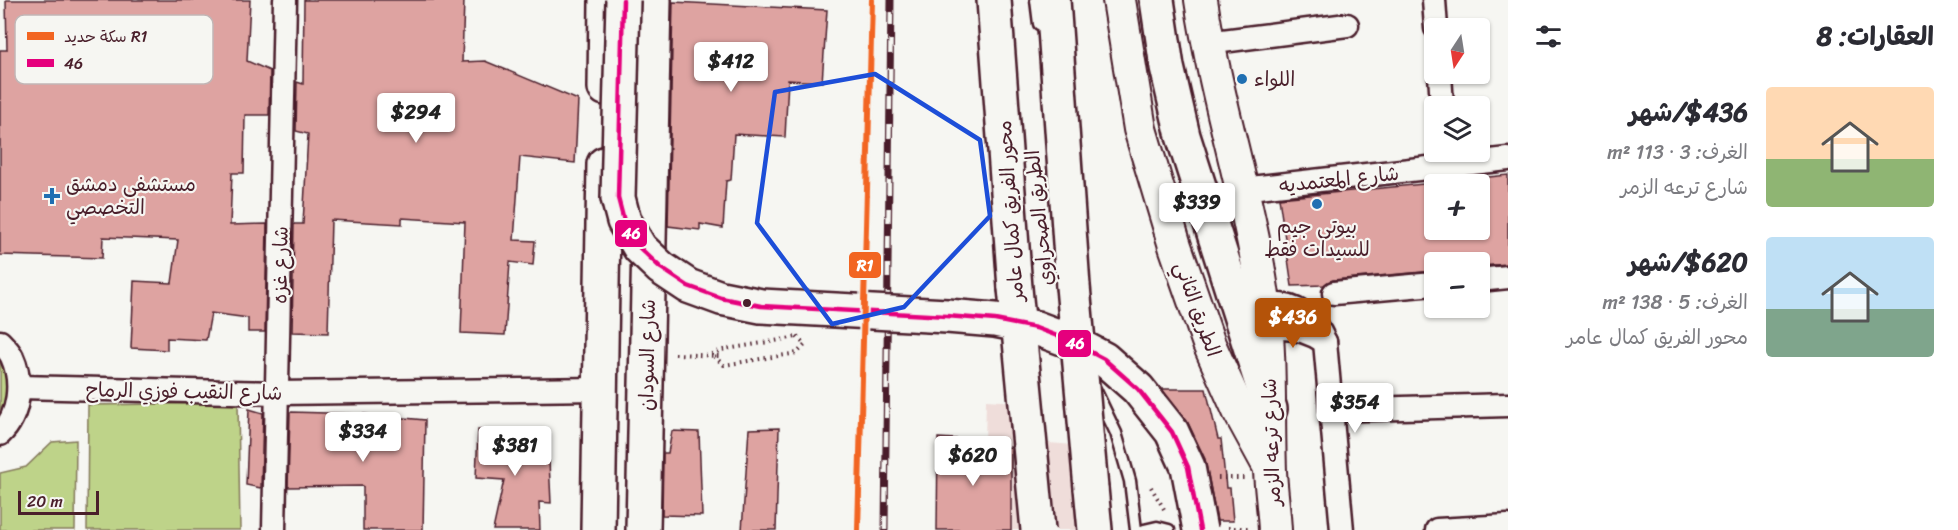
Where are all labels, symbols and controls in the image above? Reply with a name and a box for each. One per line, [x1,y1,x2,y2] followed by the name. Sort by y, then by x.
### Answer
[1817,13,1934,59] text: العقارات: 8
[15,15,213,84] legend
[1424,18,1490,84] north arrow
[1424,18,1490,318] map controls
[1532,20,1565,53] icon: filters
[64,22,148,51] text: سكة حديد R1
[695,42,767,93] pin: $412
[708,44,754,79] text: $412
[64,49,83,78] text: 46
[1254,62,1295,97] place label: اللواء
[1235,72,1249,86] marker: اللواء
[1629,89,1748,135] text: $436/شهر
[380,93,452,144] pin: $294
[391,95,441,130] text: $294
[1424,96,1490,162] button: layers
[1814,111,1886,183] icon: home
[987,119,1034,305] street label: محور الفريق كمال عامر
[1607,135,1748,170] text: الغرف: 3 · 113 m²
[1015,148,1064,288] street label: الطريق الصحراوي
[1277,156,1401,203] street label: شارع المعتمديه
[66,167,196,225] place label: مستشفى دمشق التخصصي
[1620,170,1748,205] text: شارع ترعه الزمر
[1424,174,1490,240] button: +
[1161,183,1233,234] pin: $339
[1173,185,1221,220] text: $339
[43,187,61,205] marker: مستشفى دمشق التخصصي
[1310,197,1324,211] marker: بيوتى جيم للسيدات فقط
[1264,209,1370,267] place label: بيوتى جيم للسيدات فقط
[614,219,648,248] line badge: 46
[620,219,641,248] text: 46
[262,226,299,304] street label: شارع غزه
[1628,239,1748,285] text: $620/شهر
[848,251,882,279] line badge: R1
[856,251,873,280] text: R1
[1424,252,1490,318] button: −
[1164,257,1231,362] street label: الطريق الثاني
[1814,261,1886,333] icon: home
[1603,285,1748,320] text: الغرف: 5 · 138 m²
[741,297,753,309] unlabelled marker
[1257,298,1329,349] pin: $436
[629,299,666,411] street label: شارع السودان
[1269,300,1317,335] text: $436
[1566,320,1748,355] text: محور الفريق كمال عامر
[1057,329,1092,358] line badge: 46
[1064,329,1085,358] text: 46
[85,372,283,411] street label: شارع النقيب فوزي الرماح
[1252,378,1291,508] street label: شارع ترعه الزمر
[1319,383,1391,434] pin: $354
[1330,385,1380,420] text: $354
[327,412,399,463] pin: $334
[339,414,387,449] text: $334
[479,426,551,477] pin: $381
[492,428,538,463] text: $381
[937,436,1009,487] pin: $620
[949,438,998,473] text: $620
[27,487,63,516] text: 20 m
[18,488,99,516] scale bar

